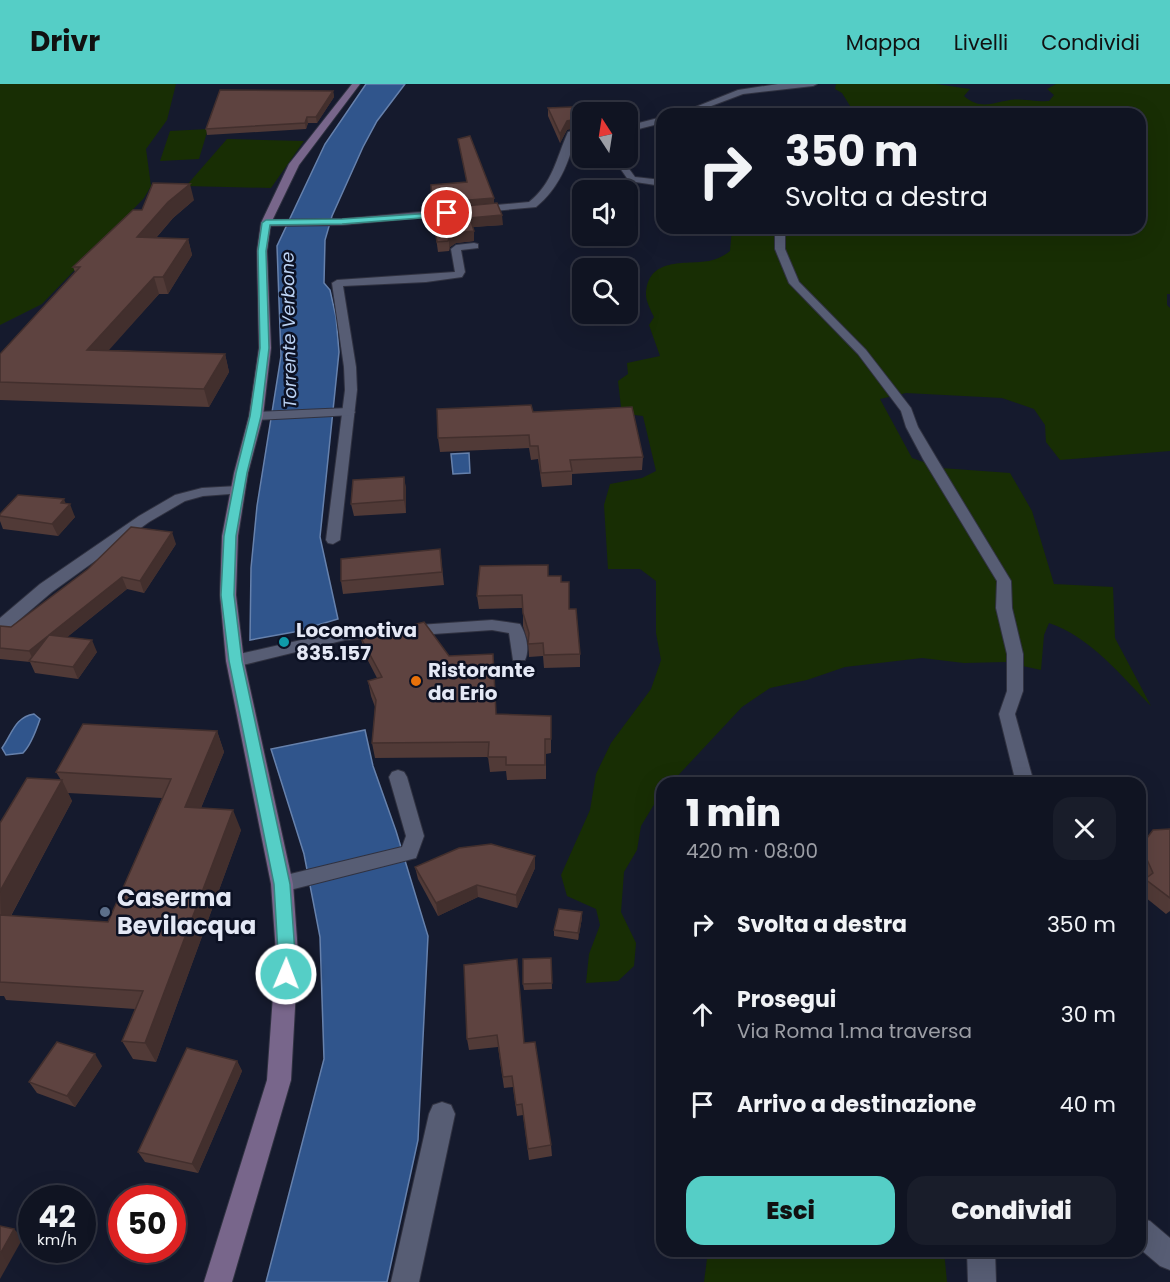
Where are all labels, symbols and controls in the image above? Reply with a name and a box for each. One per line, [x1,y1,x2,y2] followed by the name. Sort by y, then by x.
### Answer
[30,22,100,61] text: Drivr
[846,28,921,57] text: Mappa
[954,28,1008,57] text: Livelli
[1041,28,1140,57] text: Condividi
[572,102,638,168] north arrow
[572,102,638,324] map controls
[785,122,918,181] text: 350 m
[686,132,764,210] icon: right
[785,178,988,215] text: Svolta a destra
[572,180,638,246] button: sound
[421,187,472,238] pin
[430,196,463,229] icon: arrive
[275,251,302,409] water label: Torrente Verbone
[572,258,638,324] button: search
[296,616,417,667] place label: Locomotiva 835.157
[277,635,291,649] marker: Locomotiva 835.157
[428,656,535,707] place label: Ristorante da Erio
[409,674,423,688] marker: Ristorante da Erio
[686,788,781,839] text: 1 min
[1053,797,1116,860] button: close
[686,837,818,865] text: 420 m · 08:00
[117,881,256,942] place label: Caserma Bevilacqua
[98,905,112,919] marker: Caserma Bevilacqua
[686,908,719,941] icon: right
[737,909,907,940] text: Svolta a destra
[1047,909,1116,940] text: 350 m
[254,942,318,1006] position arrow
[737,984,836,1015] text: Prosegui
[686,998,719,1031] icon: ahead
[1061,999,1116,1030] text: 30 m
[737,1017,972,1045] text: Via Roma 1.ma traversa
[686,1088,719,1121] icon: arrive
[737,1089,976,1120] text: Arrivo a destinazione
[1060,1089,1116,1120] text: 40 m
[686,1176,895,1245] button: Esci
[907,1176,1116,1245] button: Condividi
[108,1185,186,1263] speed limit sign: 50
[38,1195,76,1238] text: 42
[37,1229,77,1250] text: km/h

